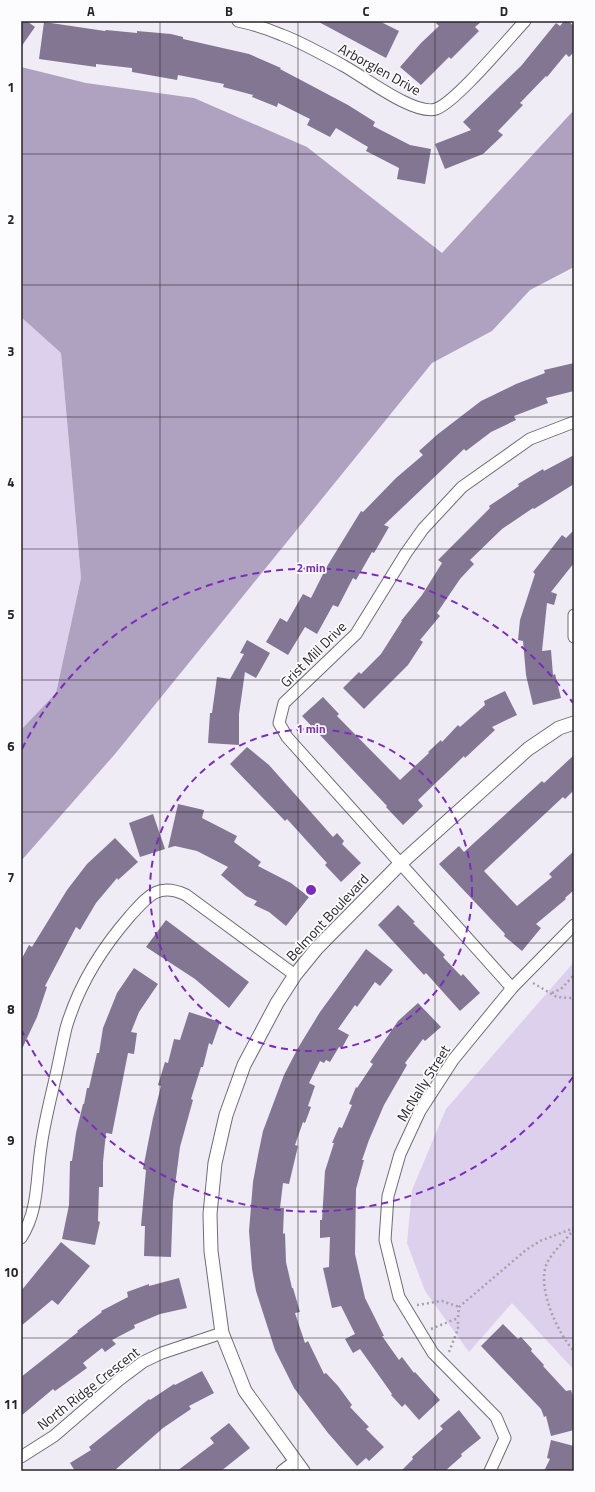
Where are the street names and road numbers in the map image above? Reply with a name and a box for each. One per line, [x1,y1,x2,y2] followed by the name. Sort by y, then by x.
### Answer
[335,38,425,100] street label: Arborglen Drive
[275,616,351,692] street label: Grist Mill Drive
[281,869,373,965] street label: Belmont Boulevard
[391,1041,455,1125] street label: McNally Street
[32,1341,144,1435] street label: North Ridge Crescent

